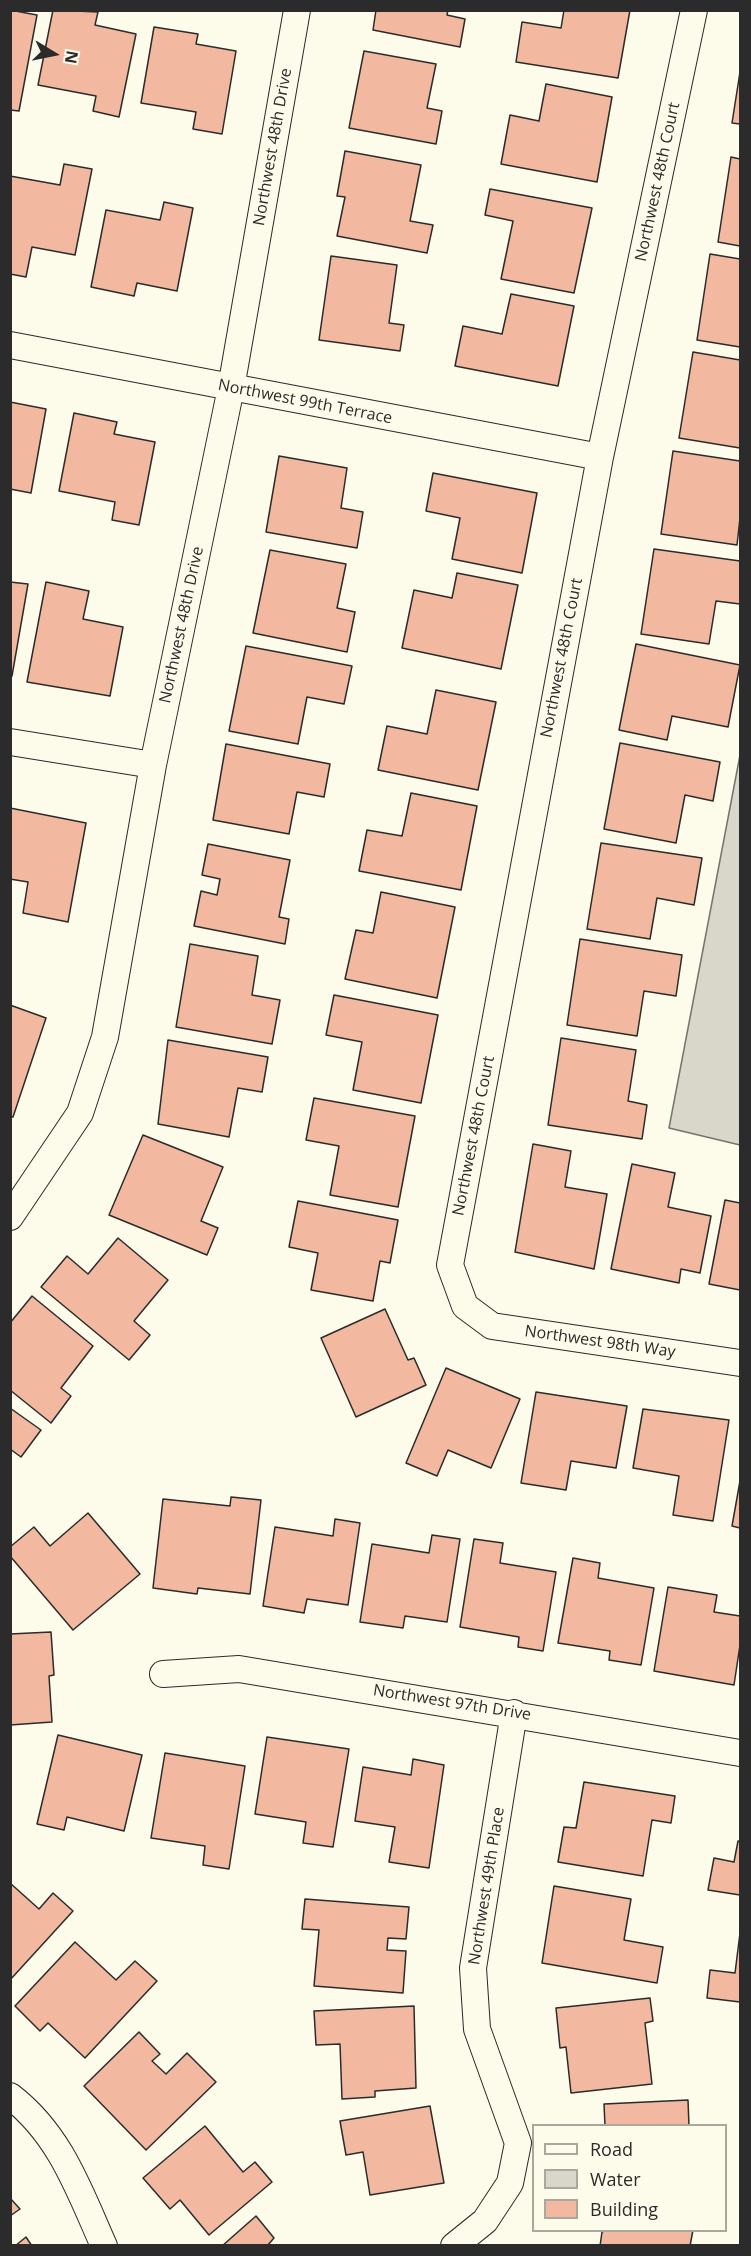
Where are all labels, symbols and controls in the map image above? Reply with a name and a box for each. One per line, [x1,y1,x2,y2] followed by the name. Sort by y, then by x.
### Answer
[24,24,84,84] north arrow
[60,49,84,65] text: N
[250,67,296,227] street label: Northwest 48th Drive
[632,101,684,263] street label: Northwest 48th Court
[216,376,394,428] street label: Northwest 99th Terrace
[156,545,208,705] street label: Northwest 48th Drive
[537,576,587,740] street label: Northwest 48th Court
[449,1054,499,1218] street label: Northwest 48th Court
[523,1322,677,1362] street label: Northwest 98th Way
[372,1681,532,1725] street label: Northwest 97th Drive
[465,1806,509,1966] street label: Northwest 49th Place
[532,2124,727,2232] legend
[590,2137,633,2161] text: Road
[590,2167,641,2191] text: Water
[590,2197,658,2221] text: Building

